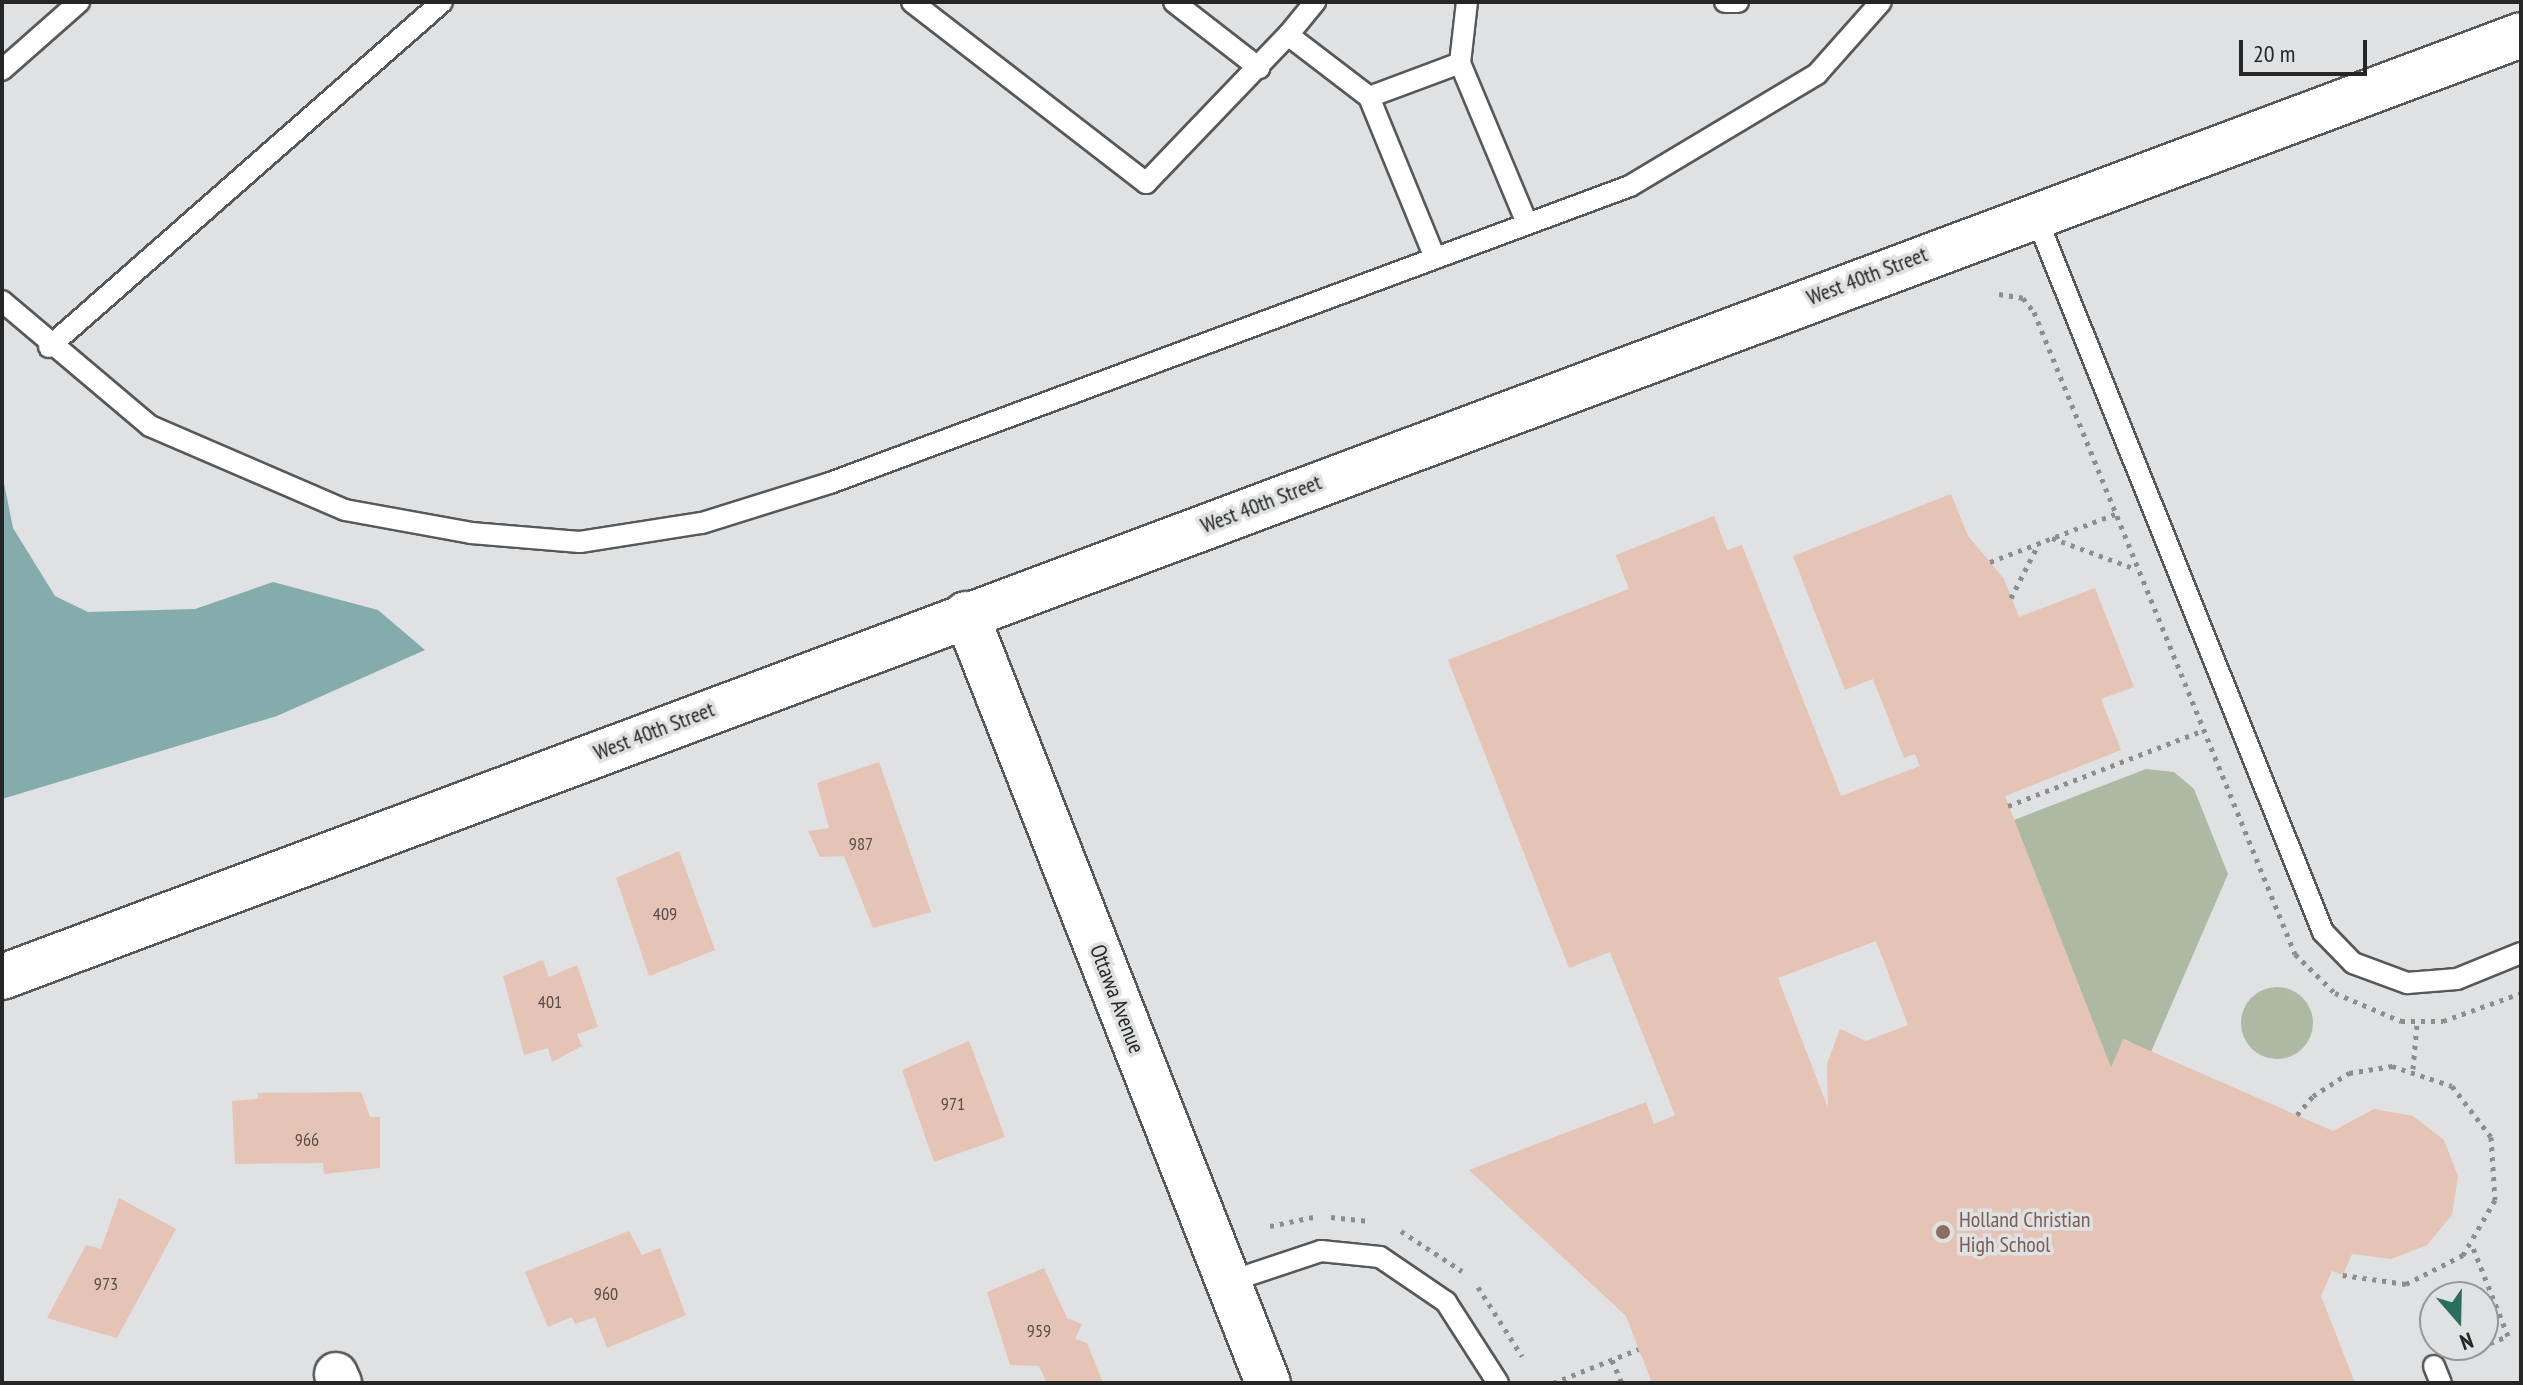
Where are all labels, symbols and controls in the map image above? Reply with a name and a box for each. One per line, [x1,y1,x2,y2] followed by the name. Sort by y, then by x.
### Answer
[2243,24,2371,74] scale bar
[2253,38,2295,69] text: 20 m
[1803,241,1931,311] street label: West 40th Street
[1197,469,1325,539] street label: West 40th Street
[590,696,718,766] street label: West 40th Street
[849,833,873,855] house number: 987
[653,903,677,925] house number: 409
[1084,941,1150,1057] street label: Ottawa Avenue
[538,991,562,1013] house number: 401
[941,1093,965,1115] house number: 971
[295,1129,319,1151] house number: 966
[1959,1206,2090,1258] place label: Holland Christian High School
[1934,1223,1952,1241] marker: Holland Christian High School
[94,1273,118,1295] house number: 973
[2419,1281,2499,1361] north arrow
[594,1283,618,1305] house number: 960
[1027,1320,1051,1342] house number: 959
[2456,1326,2477,1357] text: N

